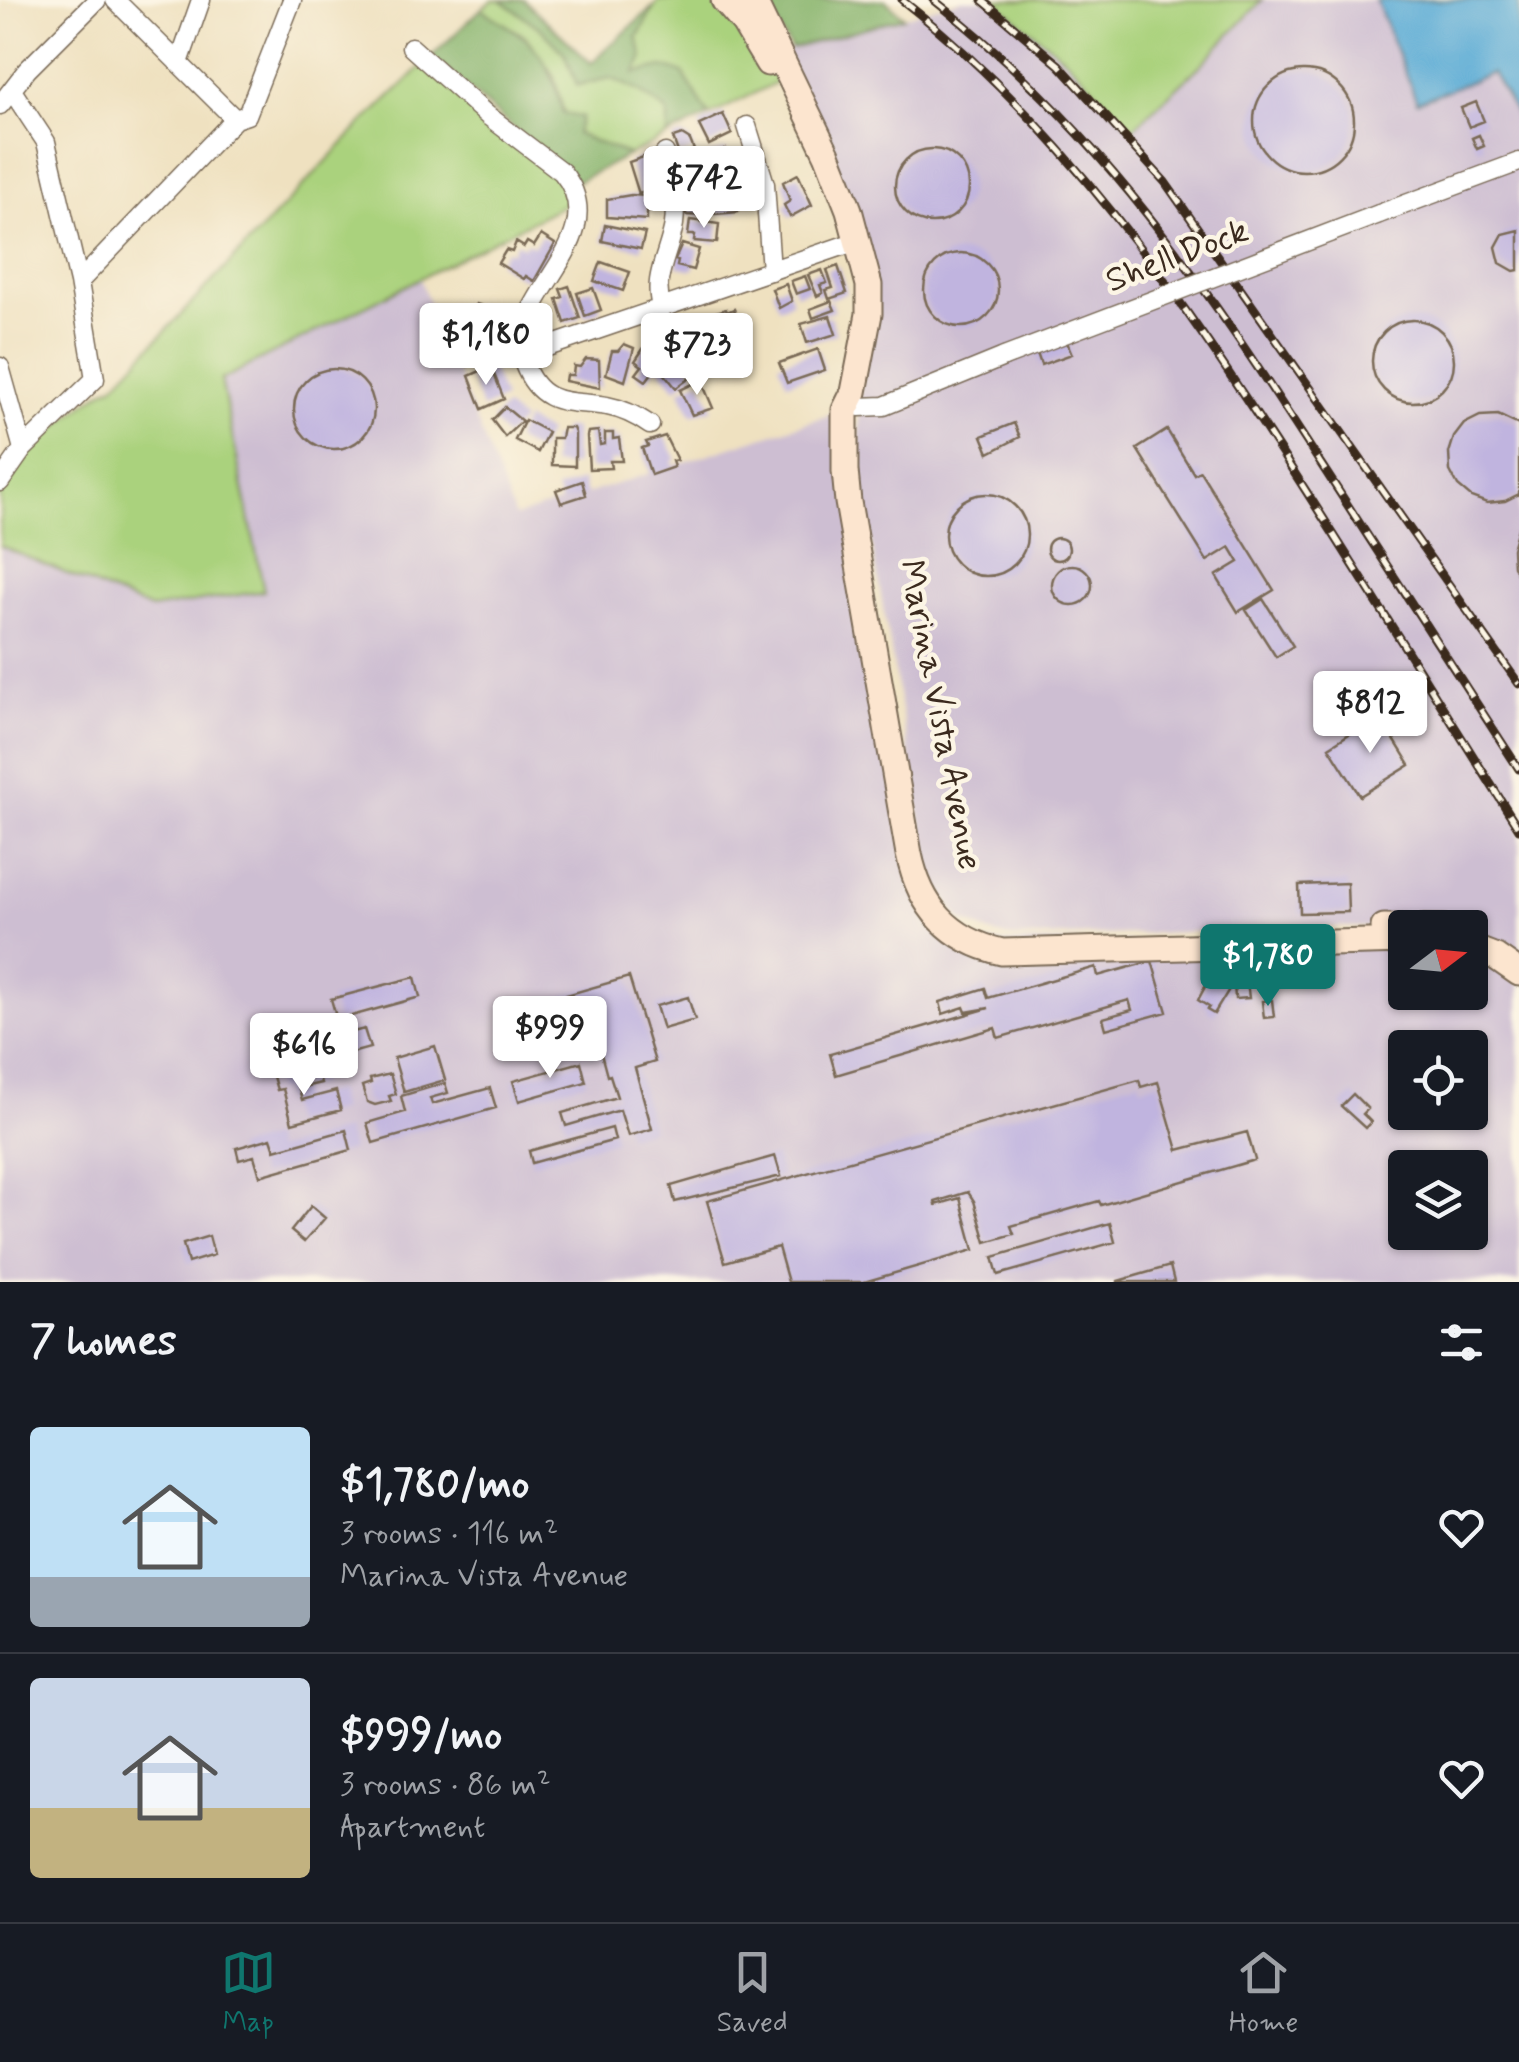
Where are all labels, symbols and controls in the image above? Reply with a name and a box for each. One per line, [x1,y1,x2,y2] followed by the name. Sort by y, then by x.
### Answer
[645,146,763,231] pin: $742
[666,157,742,199] text: $742
[1099,208,1255,304] street label: Shell Dock
[405,303,567,388] pin: $1,180
[638,313,756,398] pin: $723
[442,314,531,356] text: $1,180
[663,324,731,366] text: $723
[887,556,993,874] street label: Marina Vista Avenue
[1311,671,1429,756] pin: $812
[1335,682,1405,724] text: $812
[1388,910,1488,1010] north arrow
[1388,910,1488,1250] map controls
[1187,924,1349,1009] pin: $1,780
[1222,935,1314,977] text: $1,780
[491,996,609,1081] pin: $999
[515,1007,585,1049] text: $999
[245,1013,363,1098] pin: $616
[272,1024,336,1066] text: $616
[1388,1030,1488,1130] button: locate
[1388,1150,1488,1250] button: layers
[30,1315,177,1370] text: 7 homes
[1434,1315,1489,1370] icon: filters
[340,1458,530,1513] text: $1,780/mo
[110,1467,230,1587] icon: home
[1434,1500,1489,1555] icon: heart
[340,1513,558,1555] text: 3 rooms · 116 m²
[340,1555,628,1597] text: Marina Vista Avenue
[340,1709,502,1764] text: $999/mo
[110,1718,230,1838] icon: home
[1434,1751,1489,1806] icon: heart
[340,1764,551,1806] text: 3 rooms · 86 m²
[340,1806,485,1848] text: Apartment
[221,1945,276,2042] tab: Map
[717,1945,788,2042] tab: Saved
[1229,1945,1298,2042] tab: Home

